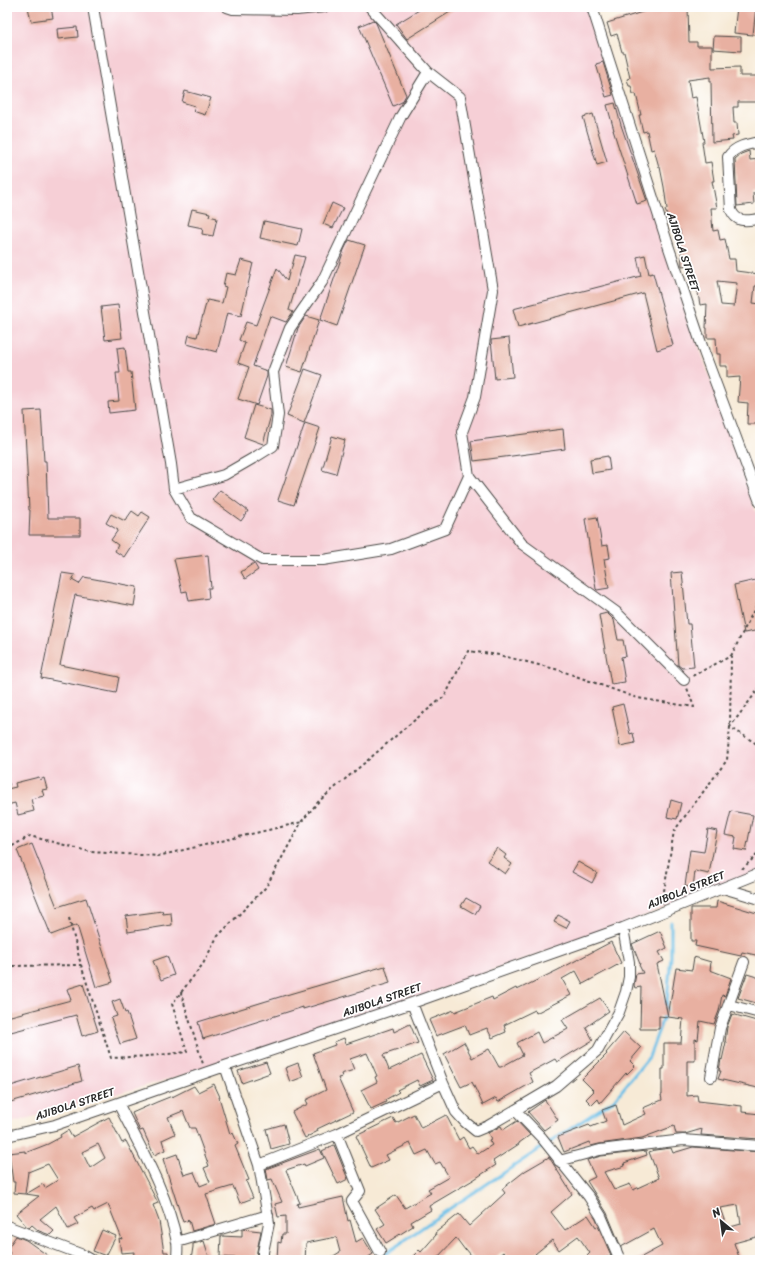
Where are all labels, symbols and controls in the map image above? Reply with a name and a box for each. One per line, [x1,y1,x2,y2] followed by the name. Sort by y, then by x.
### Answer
[661,209,705,295] street label: AJIBOLA STREET
[643,865,729,915] street label: AJIBOLA STREET
[339,977,425,1023] street label: AJIBOLA STREET
[32,1082,118,1126] street label: AJIBOLA STREET
[701,1201,741,1241] north arrow
[708,1202,725,1223] text: N

